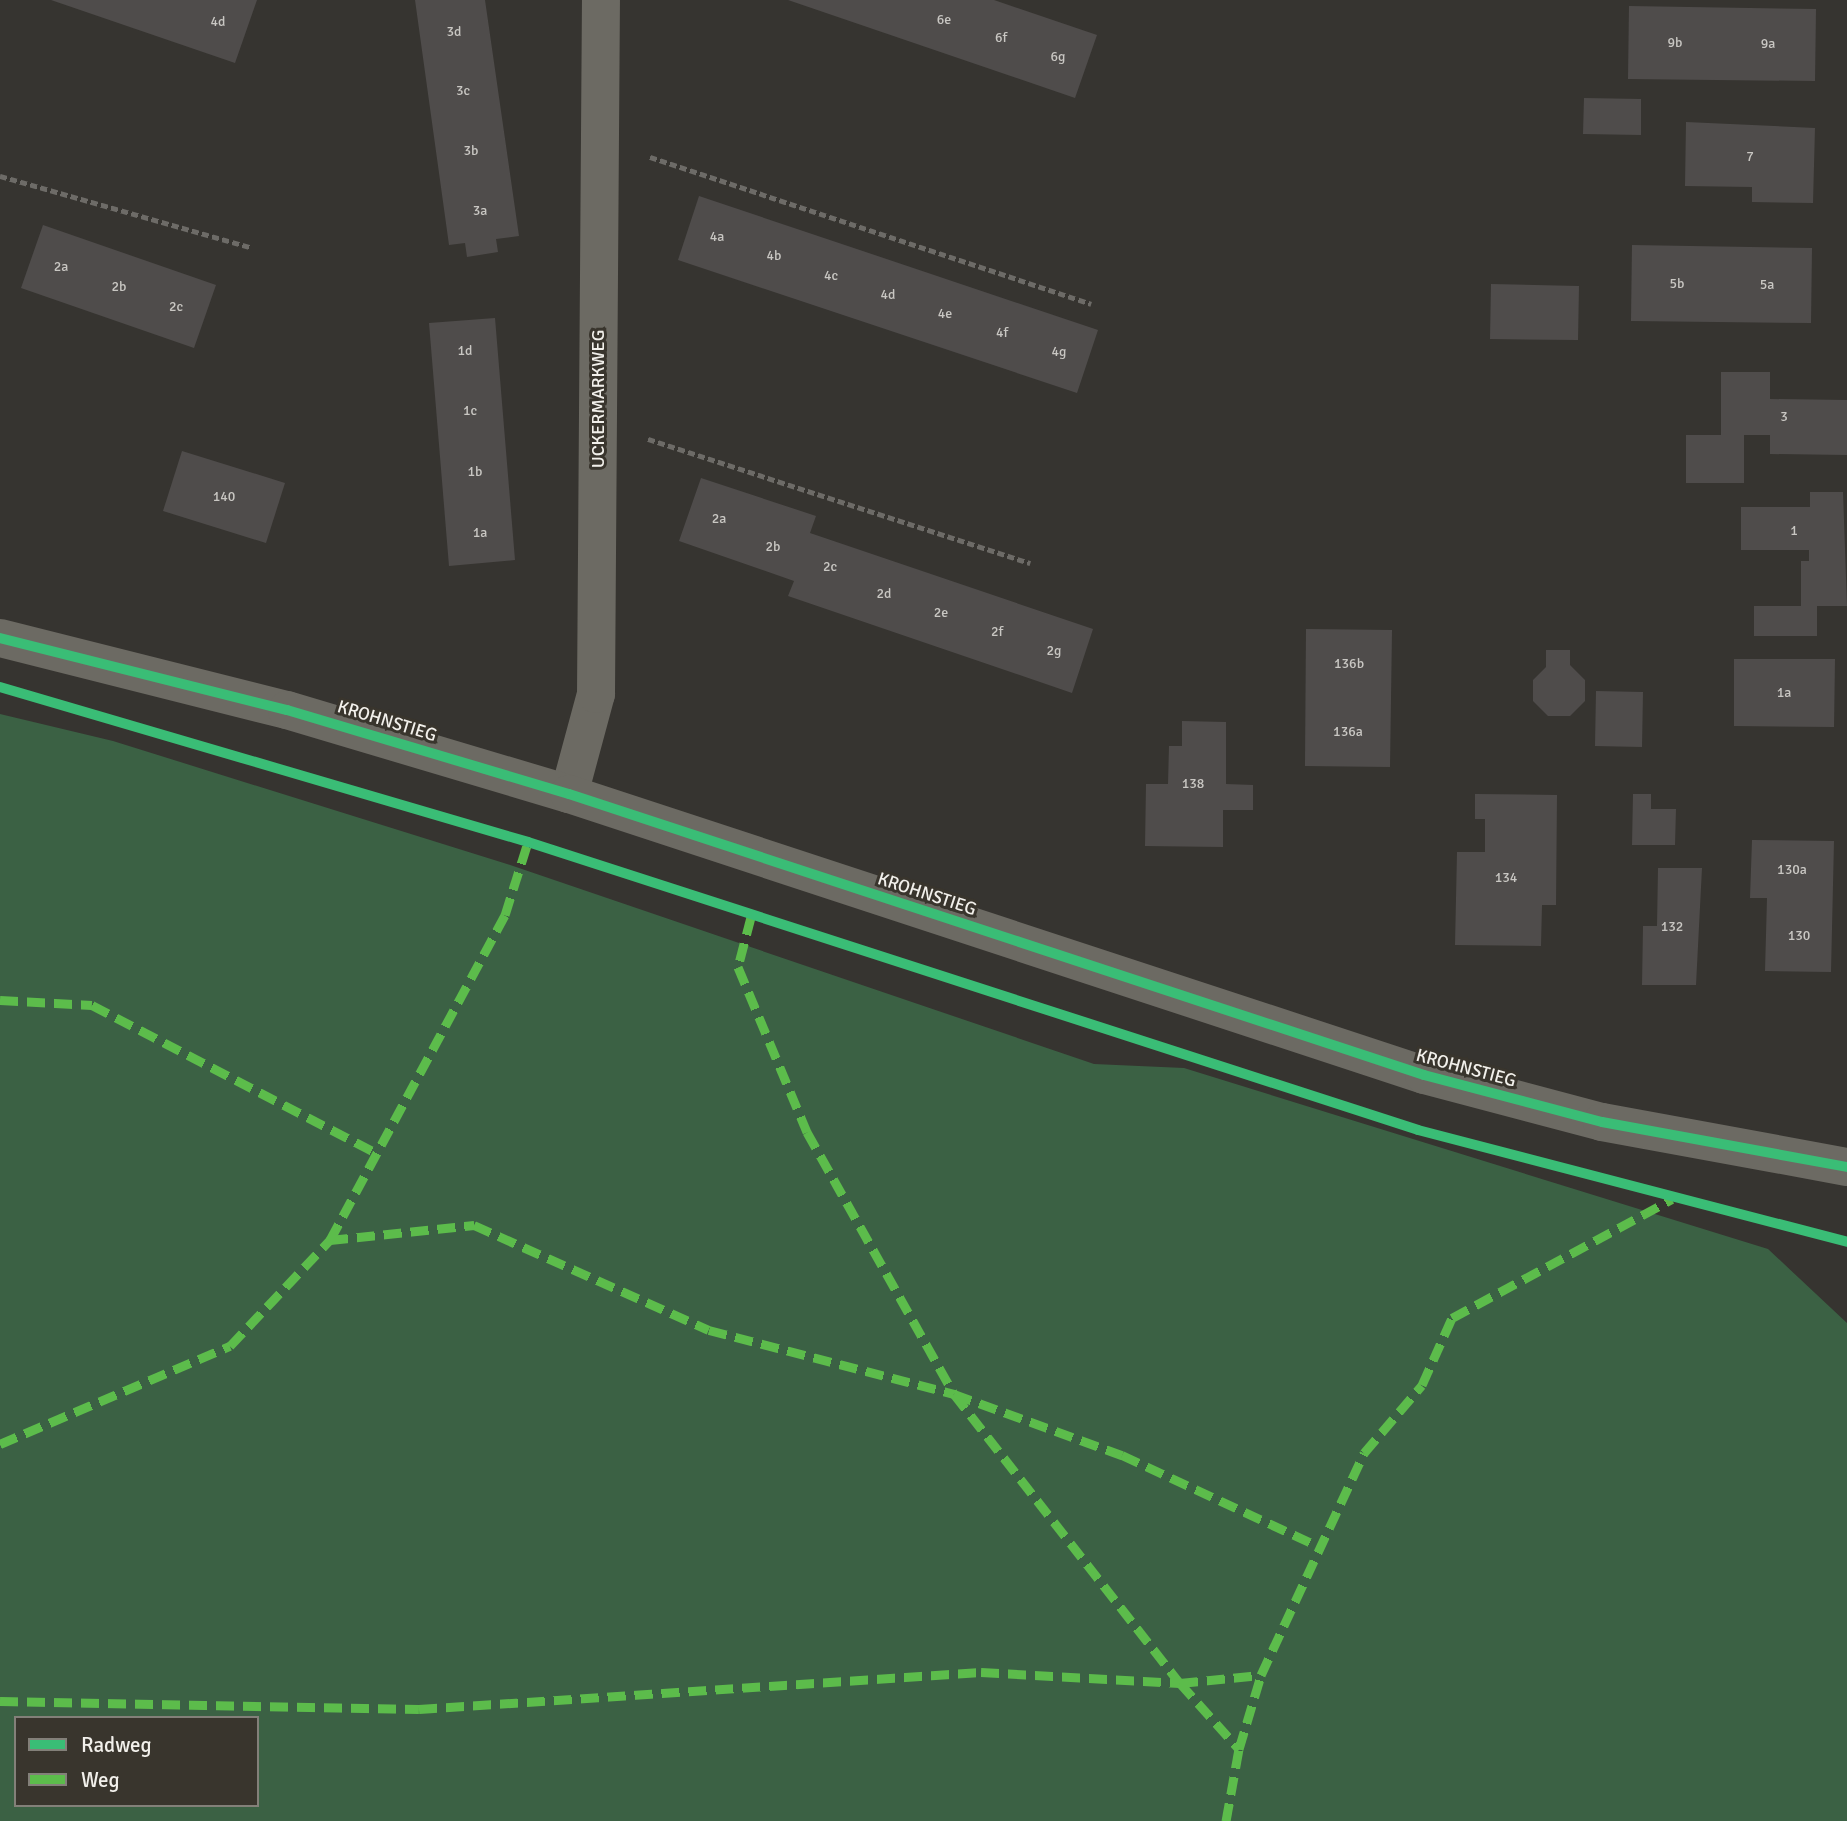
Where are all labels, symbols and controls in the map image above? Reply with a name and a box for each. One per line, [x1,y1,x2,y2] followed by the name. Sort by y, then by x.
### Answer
[937,12,951,28] house number: 6e
[211,14,225,30] house number: 4d
[447,24,461,40] house number: 3d
[995,30,1007,46] house number: 6f
[1668,35,1682,51] house number: 9b
[1761,36,1775,52] house number: 9a
[1051,49,1065,65] house number: 6g
[456,83,470,99] house number: 3c
[464,143,478,159] house number: 3b
[1746,149,1754,165] house number: 7
[473,203,487,219] house number: 3a
[710,229,724,245] house number: 4a
[767,248,781,264] house number: 4b
[54,259,68,275] house number: 2a
[824,268,838,284] house number: 4c
[1670,276,1684,292] house number: 5b
[1760,277,1774,293] house number: 5a
[112,279,126,295] house number: 2b
[881,287,895,303] house number: 4d
[169,299,183,315] house number: 2c
[938,306,952,322] house number: 4e
[996,325,1008,341] house number: 4f
[587,330,609,468] street label: UCKERMARKWEG
[458,343,472,359] house number: 1d
[1052,344,1066,360] house number: 4g
[463,403,477,419] house number: 1c
[1780,409,1788,425] house number: 3
[468,464,482,480] house number: 1b
[213,489,235,505] house number: 140
[712,511,726,527] house number: 2a
[1790,523,1798,539] house number: 1
[473,525,487,541] house number: 1a
[766,539,780,555] house number: 2b
[823,559,837,575] house number: 2c
[877,586,891,602] house number: 2d
[934,605,948,621] house number: 2e
[991,624,1003,640] house number: 2f
[1047,643,1061,659] house number: 2g
[1334,656,1364,672] house number: 136b
[1777,685,1791,701] house number: 1a
[335,696,439,746] street label: KROHNSTIEG
[1333,724,1363,740] house number: 136a
[1182,776,1204,792] house number: 138
[1777,862,1807,878] house number: 130a
[875,868,979,920] street label: KROHNSTIEG
[1495,870,1517,886] house number: 134
[1661,919,1683,935] house number: 132
[1788,928,1810,944] house number: 130
[1414,1044,1518,1092] street label: KROHNSTIEG
[14,1716,259,1807] legend
[81,1732,152,1758] text: Radweg
[81,1767,120,1793] text: Weg

